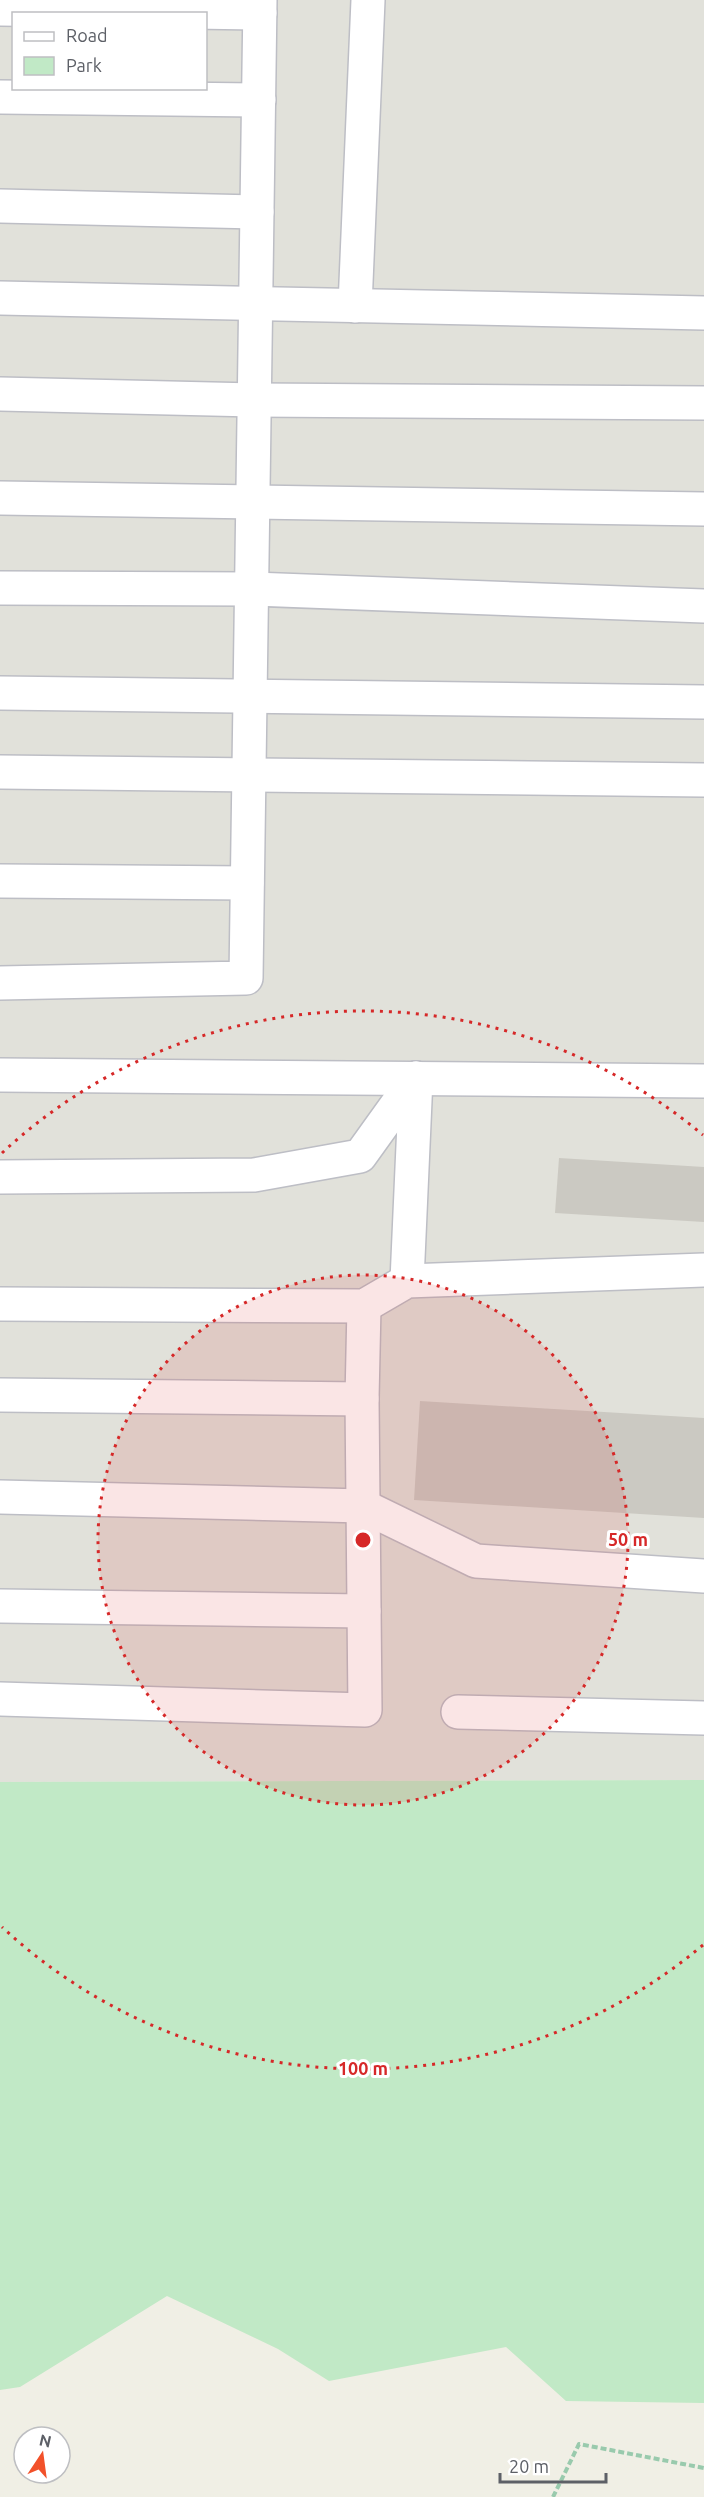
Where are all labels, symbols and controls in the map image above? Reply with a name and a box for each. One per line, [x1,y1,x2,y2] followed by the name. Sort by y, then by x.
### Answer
[12,12,207,90] legend
[66,25,108,45] text: Road
[66,55,102,75] text: Park
[608,1529,648,1549] text: 50 m
[353,1530,373,1550] centre of rings
[338,2058,388,2078] text: 100 m
[12,2425,72,2485] north arrow
[38,2430,53,2450] text: N
[500,2446,606,2484] scale bar
[509,2456,549,2476] text: 20 m

